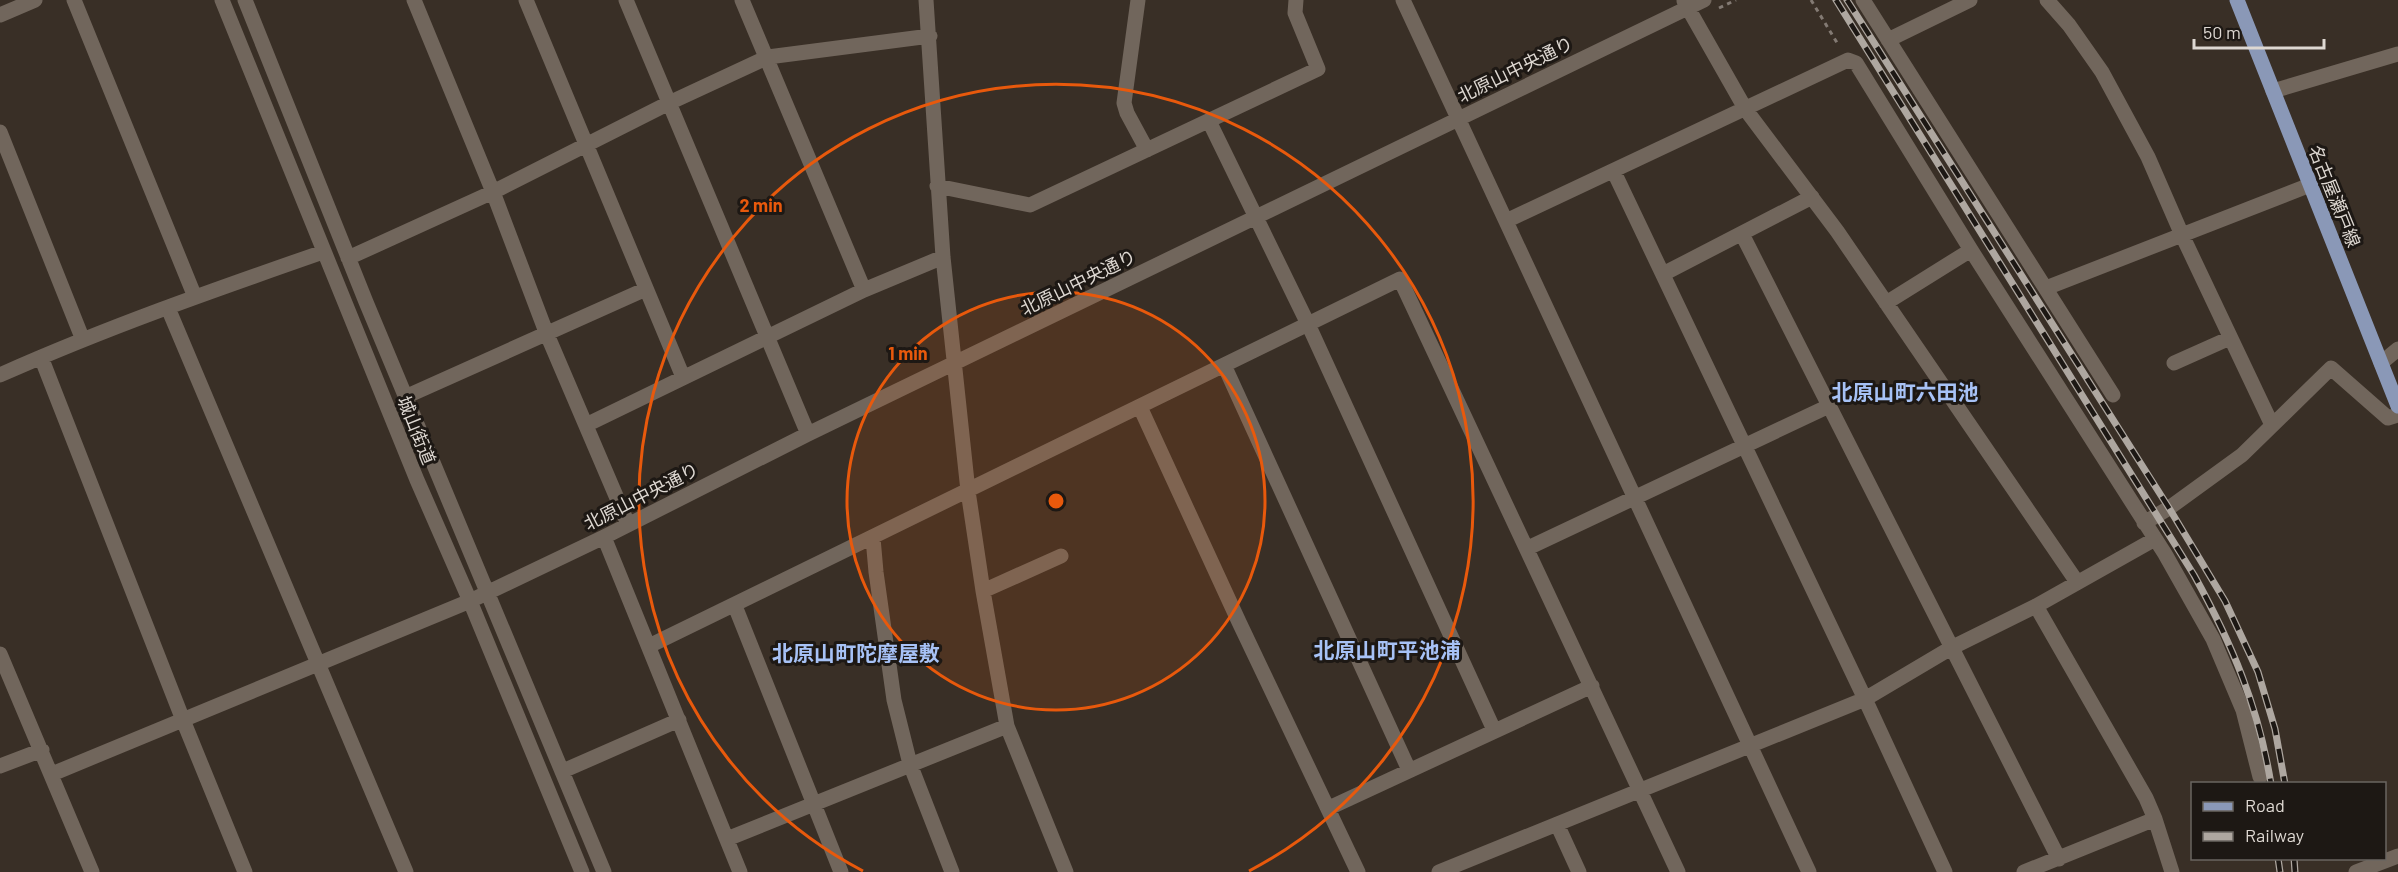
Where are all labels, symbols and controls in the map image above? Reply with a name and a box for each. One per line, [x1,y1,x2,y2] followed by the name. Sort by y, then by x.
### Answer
[2194,12,2324,50] scale bar
[2203,21,2241,43] text: 50 m
[1454,31,1576,107] street label: 北原山中央通り
[2305,142,2365,250] street label: 名古屋瀬戸線
[739,194,783,216] text: 2 min
[1017,244,1139,320] street label: 北原山中央通り
[888,342,928,364] text: 1 min
[1832,379,1979,404] district label: 北原山町六田池
[393,393,441,467] street label: 城山街道
[580,458,702,534] street label: 北原山中央通り
[1046,491,1066,511] centre of rings
[1314,637,1461,662] district label: 北原山町平池浦
[772,640,940,665] district label: 北原山町陀摩屋敷
[2191,782,2386,860] legend
[2245,794,2285,816] text: Road
[2245,824,2304,846] text: Railway

